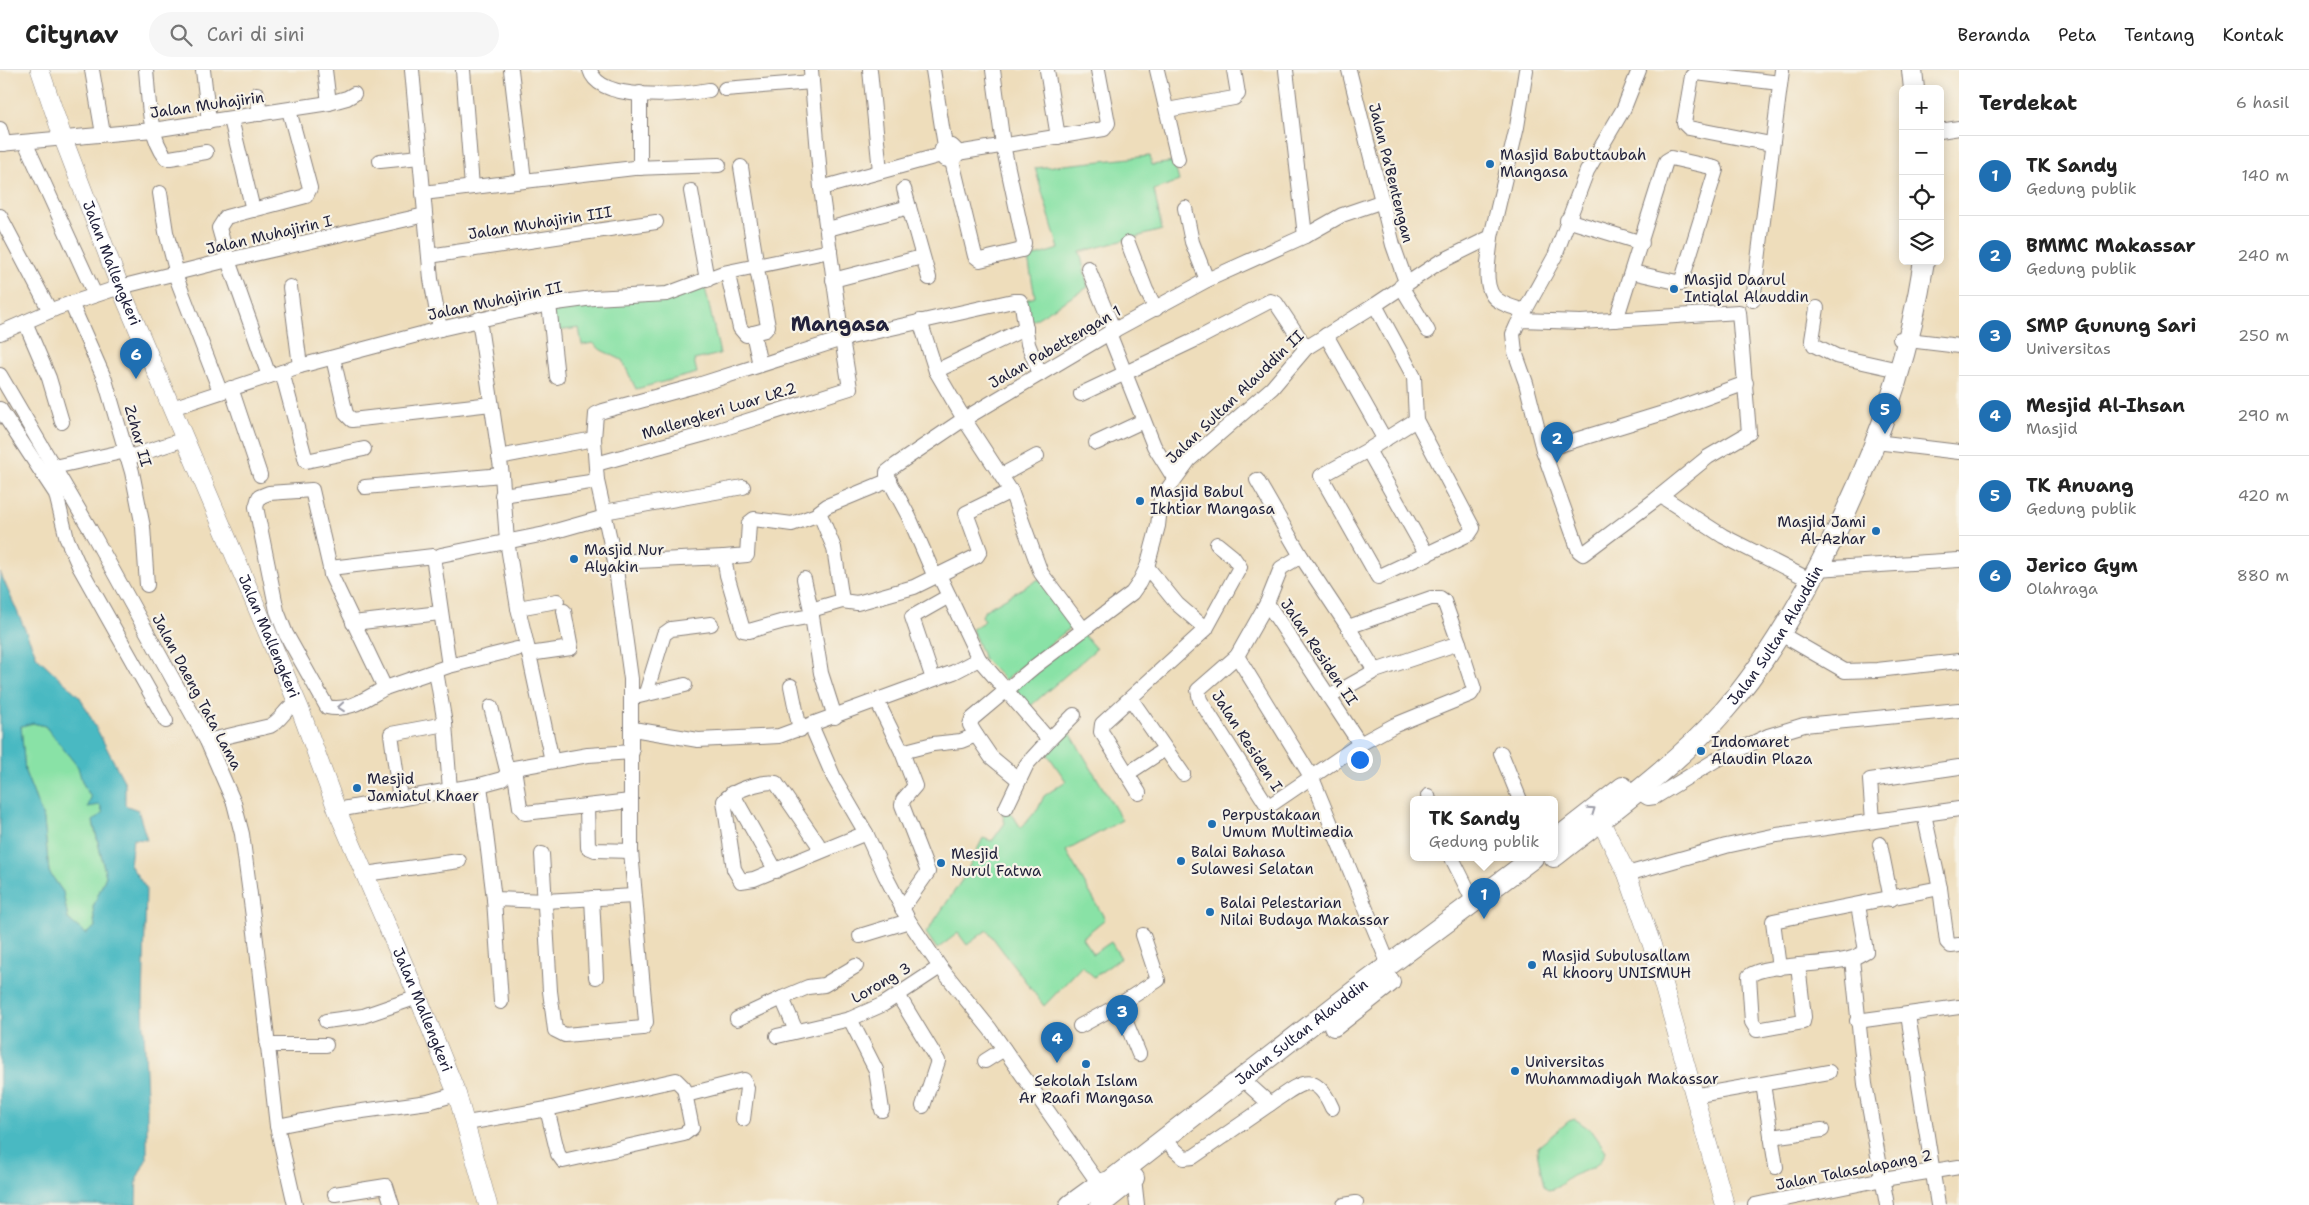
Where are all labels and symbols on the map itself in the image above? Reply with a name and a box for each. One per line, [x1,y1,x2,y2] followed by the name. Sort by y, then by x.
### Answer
[149,87,265,123] street label: Jalan Muhajirin
[1364,101,1418,245] street label: Jalan Pa'Bentengan
[1500,145,1647,182] place label: Masjid Babuttaubah Mangasa
[1484,158,1496,170] marker: Masjid Babuttaubah Mangasa
[78,198,145,329] street label: Jalan Mallengkeri
[467,202,613,244] street label: Jalan Muhajirin III
[204,211,334,259] street label: Jalan Muhajirin I
[1684,270,1809,307] place label: Masjid Daarul Intiqlal Alauddin
[426,277,564,325] street label: Jalan Muhajirin II
[1668,283,1680,295] marker: Masjid Daarul Intiqlal Alauddin
[985,301,1125,393] street label: Jalan Pabettengan 1
[791,311,890,337] district label: Mangasa
[1162,326,1308,468] street label: Jalan Sultan Alauddin II
[120,338,152,379] pin: 6
[639,378,799,444] street label: Mallengkeri Luar LR.2
[1869,393,1901,434] pin: 5
[120,403,156,469] street label: Zchar II
[1541,422,1573,463] pin: 2
[1150,482,1276,519] place label: Masjid Babul Ikhtiar Mangasa
[1134,495,1146,507] marker: Masjid Babul Ikhtiar Mangasa
[1777,512,1866,549] place label: Masjid Jami Al-Azhar
[1870,525,1882,537] marker: Masjid Jami Al-Azhar
[584,540,664,577] place label: Masjid Nur Alyakin
[568,553,580,565] marker: Masjid Nur Alyakin
[1723,562,1827,709] street label: Jalan Sultan Alauddin
[234,571,304,701] street label: Jalan Mallengkeri
[1276,595,1362,709] street label: Jalan Residen II
[147,611,247,774] street label: Jalan Daeng Tata Lama
[1207,687,1287,795] street label: Jalan Residen I
[337,702,345,713] one-way arrow
[1711,732,1813,769] place label: Indomaret Alaudin Plaza
[1695,745,1707,757] marker: Indomaret Alaudin Plaza
[1347,747,1373,773] your location
[367,769,479,806] place label: Mesjid Jamiatul Khaer
[351,782,363,794] marker: Mesjid Jamiatul Khaer
[1222,805,1354,842] place label: Perpustakaan Umum Multimedia
[1586,807,1596,816] one-way arrow
[1206,818,1218,830] marker: Perpustakaan Umum Multimedia
[1191,842,1314,879] place label: Balai Bahasa Sulawesi Selatan
[951,844,1042,881] place label: Mesjid Nurul Fatwa
[1175,855,1187,867] marker: Balai Bahasa Sulawesi Selatan
[935,857,947,869] marker: Mesjid Nurul Fatwa
[1468,878,1500,919] pin: 1
[1220,893,1389,930] place label: Balai Pelestarian Nilai Budaya Makassar
[1204,906,1216,918] marker: Balai Pelestarian Nilai Budaya Makassar
[388,945,457,1075] street label: Jalan Mallengkeri
[1542,946,1691,983] place label: Masjid Subulusallam Al khoory UNISMUH
[847,958,915,1008] street label: Lorong 3
[1526,959,1538,971] marker: Masjid Subulusallam Al khoory UNISMUH
[1231,974,1372,1090] street label: Jalan Sultan Alauddin
[1106,995,1138,1036] pin: 3
[1041,1022,1073,1063] pin: 4
[1525,1052,1719,1089] place label: Universitas Muhammadiyah Makassar
[1080,1058,1092,1070] marker: Sekolah Islam Ar Raafi Mangasa
[1509,1065,1521,1077] marker: Universitas Muhammadiyah Makassar
[1019,1071,1154,1108] place label: Sekolah Islam Ar Raafi Mangasa
[1774,1145,1934,1195] street label: Jalan Talasalapang 2

